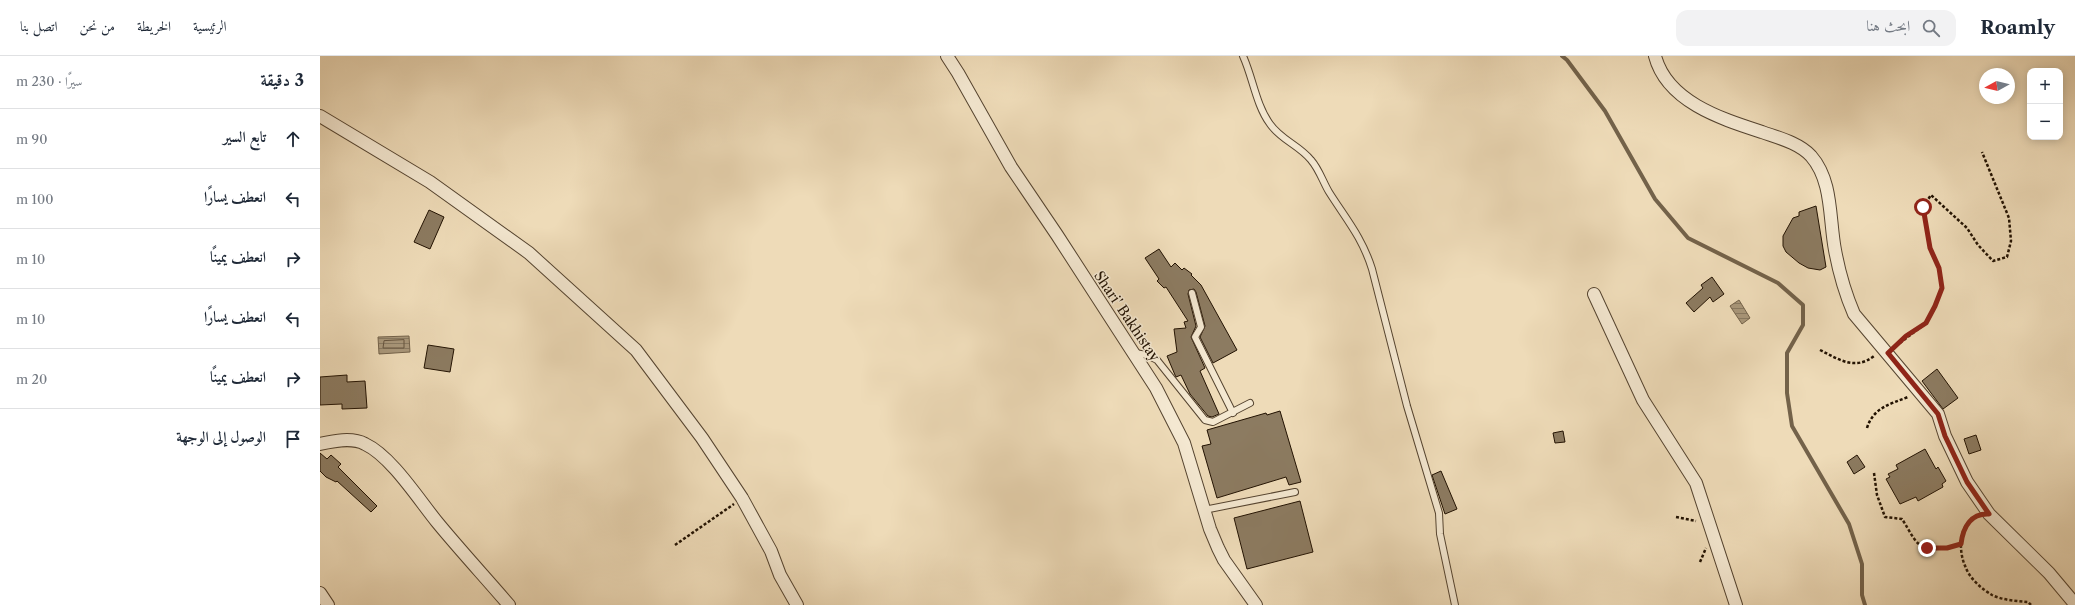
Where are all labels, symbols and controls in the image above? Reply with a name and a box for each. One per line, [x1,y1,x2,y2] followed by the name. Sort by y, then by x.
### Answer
[1676,10,1956,46] search box
[1866,16,1910,35] text: ابحث هنا
[1980,16,2055,39] text: Roamly
[20,17,58,35] text: اتصل بنا
[80,17,115,35] text: من نحن
[137,17,171,35] text: الخريطة
[193,17,227,35] text: الرئيسية
[1920,17,1942,39] icon: search
[1979,68,2015,104] north arrow
[2027,68,2063,140] map controls
[2027,68,2063,104] button: +
[260,70,304,90] text: 3 دقيقة
[16,73,82,89] text: سيرًا · 230 m
[2027,104,2063,140] button: −
[223,127,266,146] text: تابع السير
[282,128,304,150] icon: ahead
[16,131,47,147] text: 90 m
[204,187,266,206] text: انعطف يسارًا
[282,188,304,210] icon: left
[16,191,54,207] text: 100 m
[1914,198,1932,216] route start
[210,247,266,266] text: انعطف يمينًا
[282,248,304,270] icon: right
[16,251,45,267] text: 10 m
[1090,267,1164,365] street label: Shari' Bakhistay
[204,307,266,326] text: انعطف يسارًا
[282,308,304,330] icon: left
[16,311,45,327] text: 10 m
[210,367,266,386] text: انعطف يمينًا
[282,368,304,390] icon: right
[16,371,47,387] text: 20 m
[176,427,266,446] text: الوصول إلى الوجهة
[282,428,304,450] icon: arrive
[1918,539,1936,557] route end

